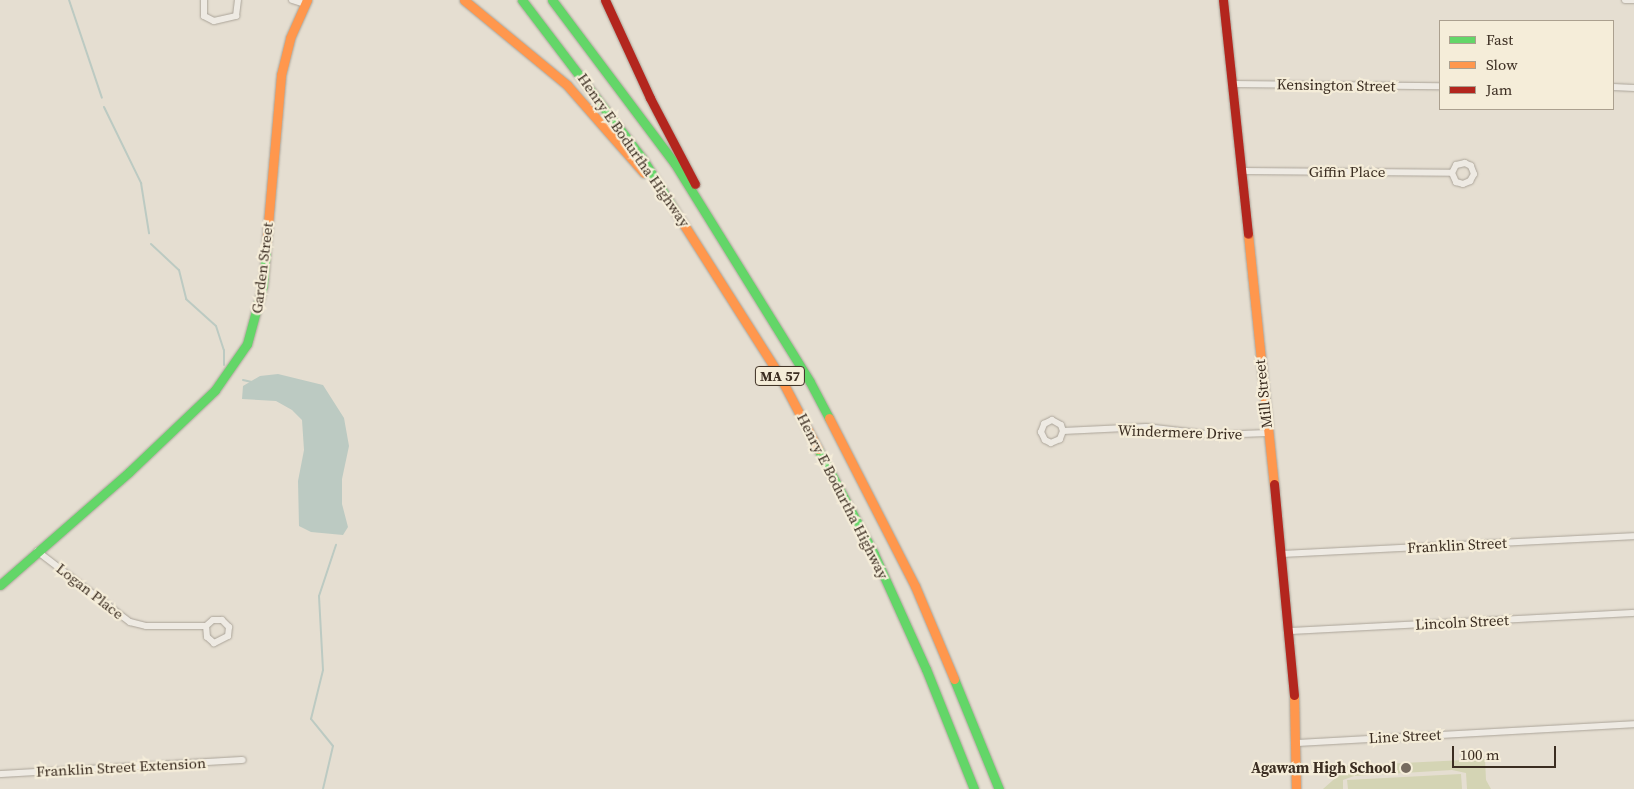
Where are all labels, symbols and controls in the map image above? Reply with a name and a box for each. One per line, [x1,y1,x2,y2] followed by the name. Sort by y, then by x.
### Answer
[1439,20,1614,110] legend
[1486,29,1513,50] text: Fast
[1486,54,1518,75] text: Slow
[574,70,694,230] street label: Henry E Bodurtha Highway
[1276,75,1396,95] street label: Kensington Street
[1486,79,1512,100] text: Jam
[1309,163,1385,181] street label: Giffin Place
[247,221,277,315] street label: Garden Street
[1250,359,1276,429] street label: Mill Street
[754,364,806,388] road number: MA 57
[793,410,893,582] street label: Henry E Bodurtha Highway
[1117,421,1243,443] street label: Windermere Drive
[1407,533,1507,557] street label: Franklin Street
[53,559,127,623] street label: Logan Place
[1415,611,1509,633] street label: Lincoln Street
[1368,725,1442,747] street label: Line Street
[1454,736,1558,768] scale bar
[1460,744,1500,765] text: 100 m
[36,754,206,780] street label: Franklin Street Extension
[1251,759,1396,777] place label: Agawam High School
[1400,762,1412,774] marker: Agawam High School

